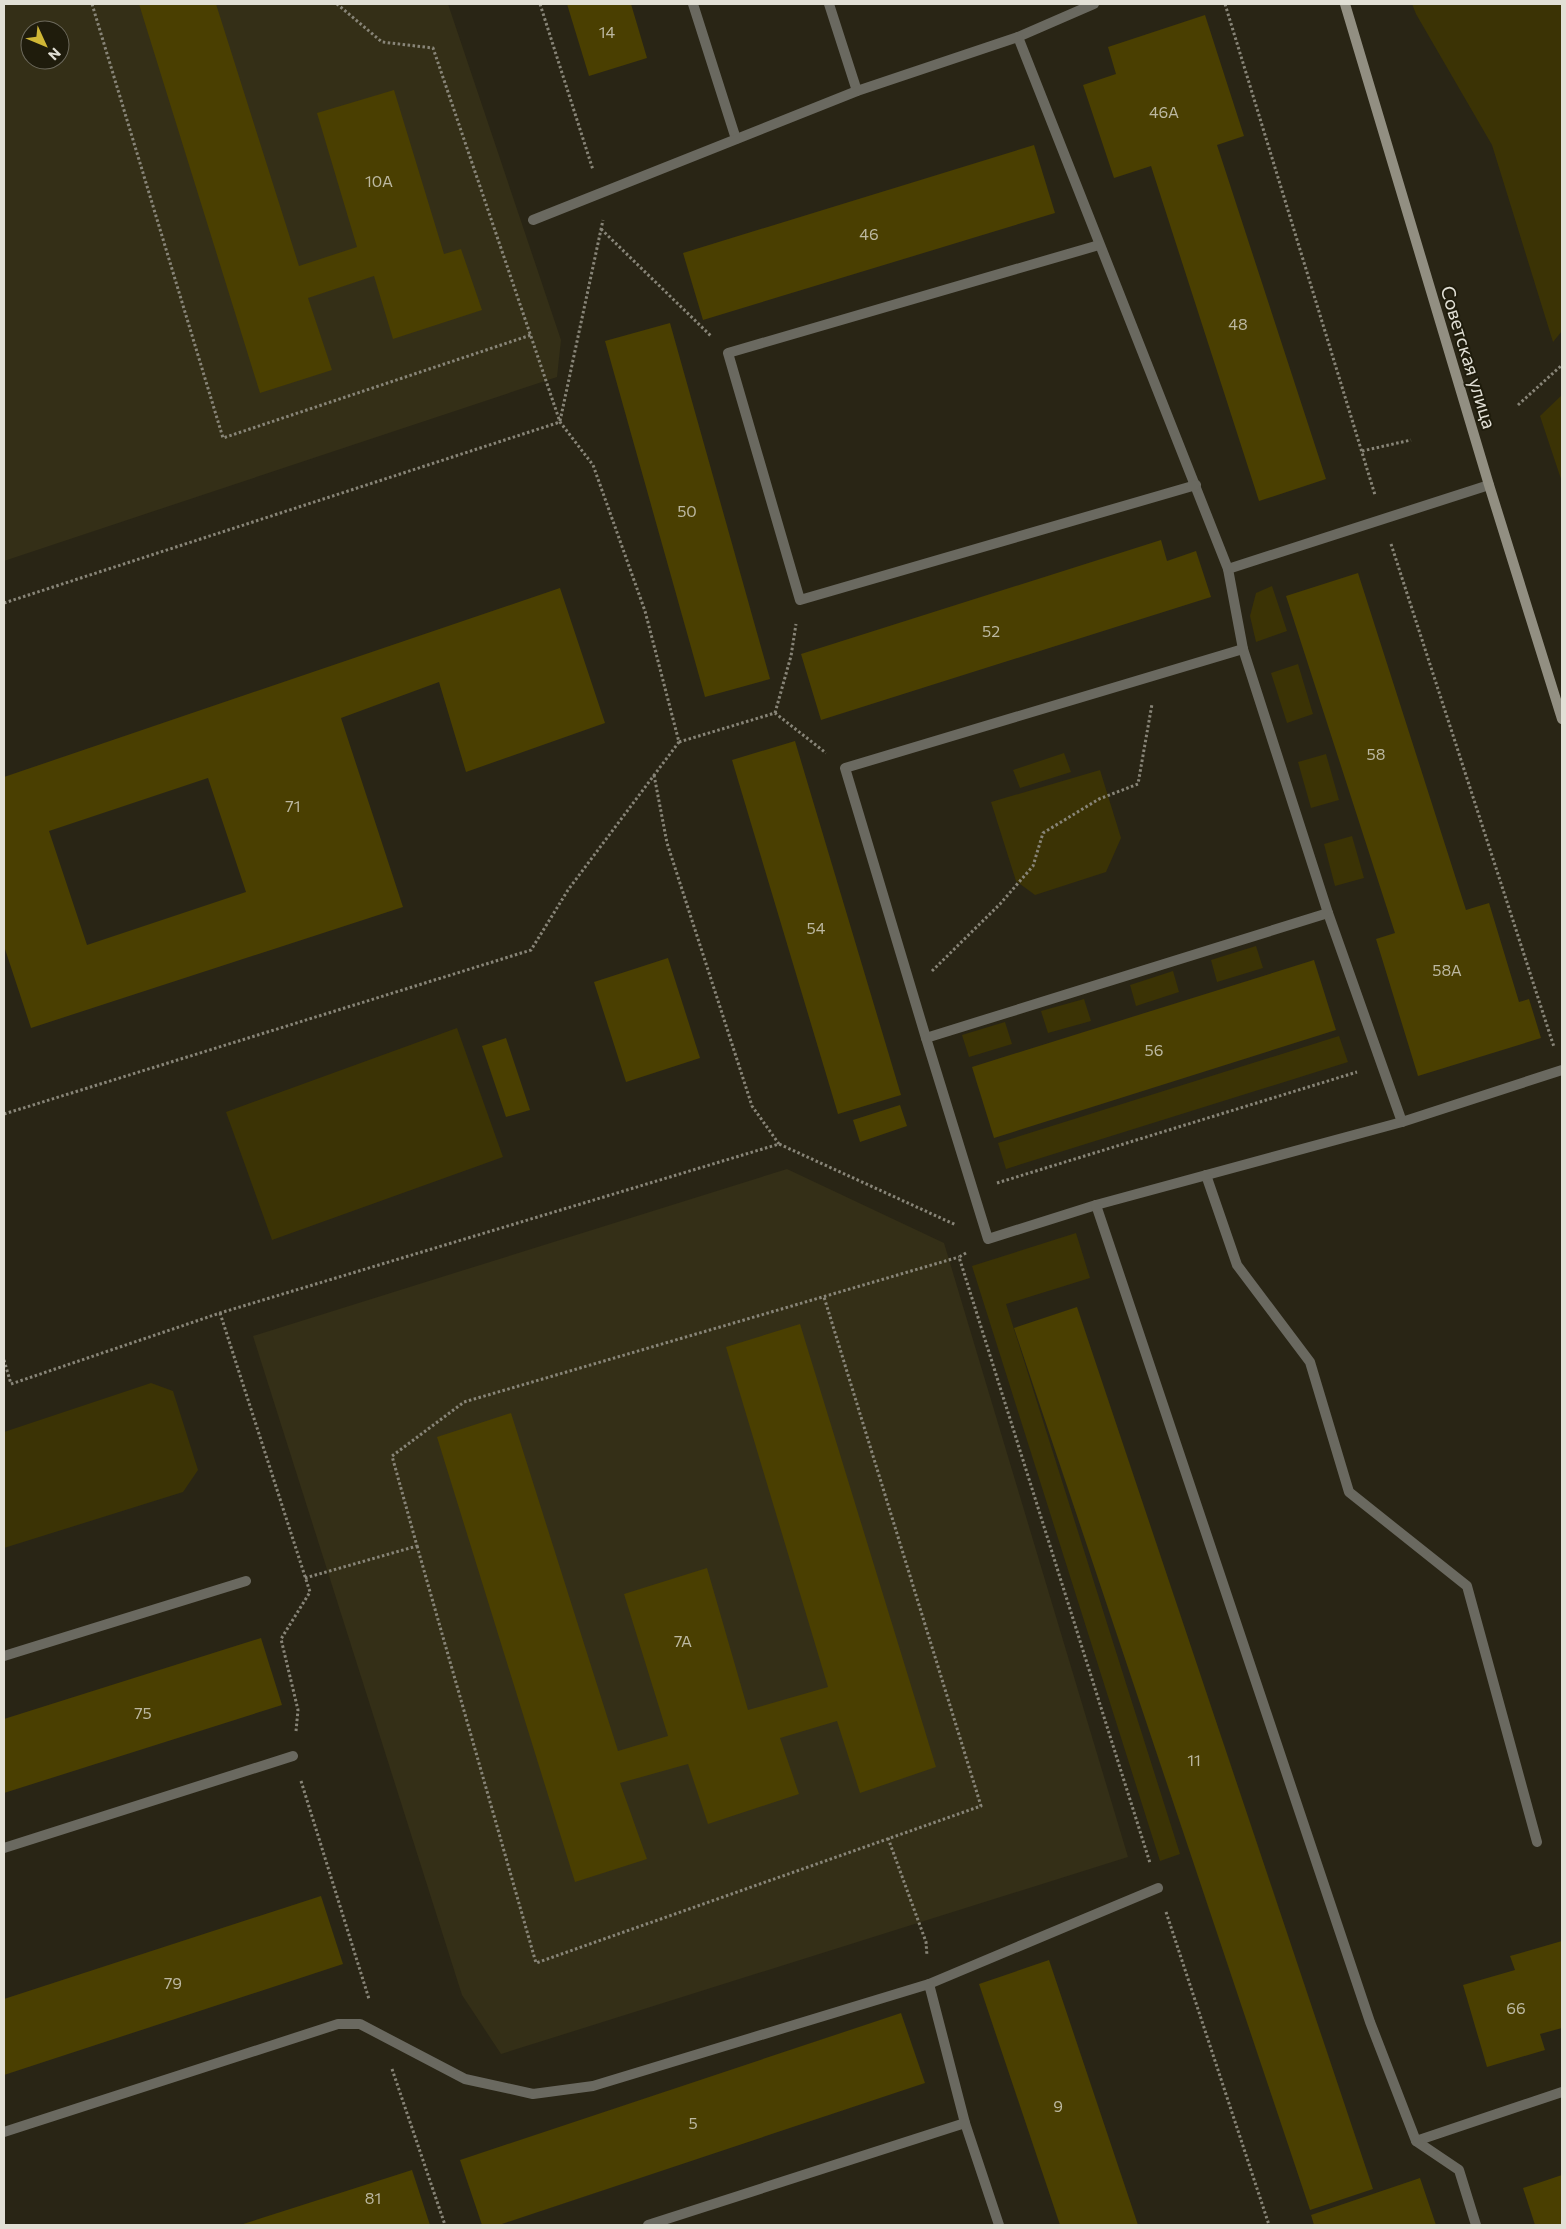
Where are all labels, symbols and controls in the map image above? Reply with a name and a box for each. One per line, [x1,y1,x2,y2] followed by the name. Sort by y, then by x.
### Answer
[20,20,70,70] north arrow
[599,22,616,41] house number: 14
[45,45,64,64] text: N
[1149,102,1179,121] house number: 46А
[365,171,393,190] house number: 10А
[859,224,879,243] house number: 46
[1436,283,1502,431] street label: Советская улица
[1228,314,1248,333] house number: 48
[677,501,697,520] house number: 50
[982,621,1000,640] house number: 52
[1367,744,1385,763] house number: 58
[285,796,301,815] house number: 71
[807,918,826,937] house number: 54
[1432,960,1462,979] house number: 58А
[1145,1040,1163,1059] house number: 56
[674,1631,692,1650] house number: 7А
[134,1703,152,1722] house number: 75
[1187,1750,1201,1769] house number: 11
[164,1973,182,1992] house number: 79
[1506,1998,1526,2017] house number: 66
[1053,2096,1063,2115] house number: 9
[688,2113,698,2132] house number: 5
[365,2188,381,2207] house number: 81

